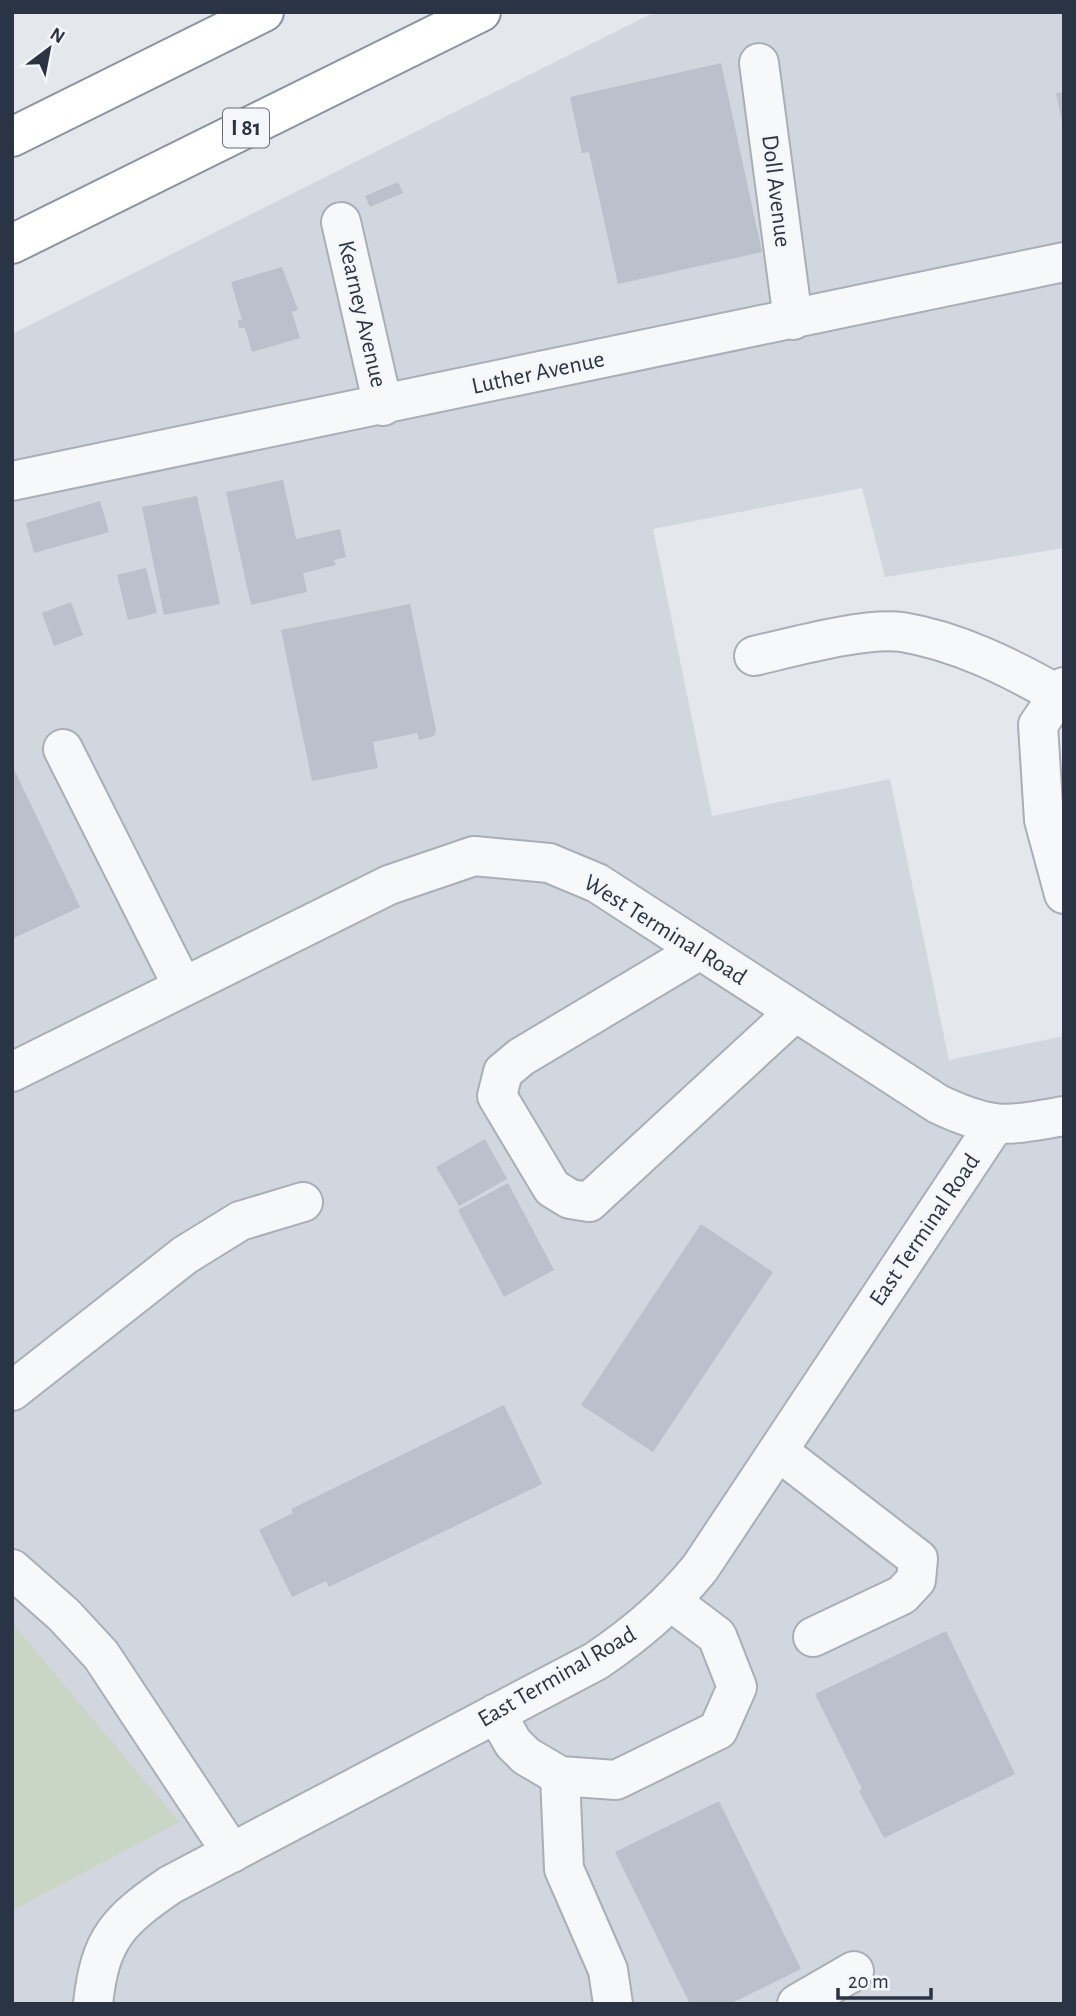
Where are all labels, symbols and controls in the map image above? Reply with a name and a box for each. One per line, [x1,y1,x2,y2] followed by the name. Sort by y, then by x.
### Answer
[14,14,84,84] north arrow
[47,24,68,47] text: N
[223,108,269,148] road number: I 81
[757,133,795,249] street label: Doll Avenue
[333,238,391,390] street label: Kearney Avenue
[469,347,607,399] street label: Luther Avenue
[579,870,751,990] street label: West Terminal Road
[865,1150,985,1310] street label: East Terminal Road
[474,1622,640,1732] street label: East Terminal Road
[838,1956,931,2000] scale bar
[848,1971,889,1992] text: 20 m

